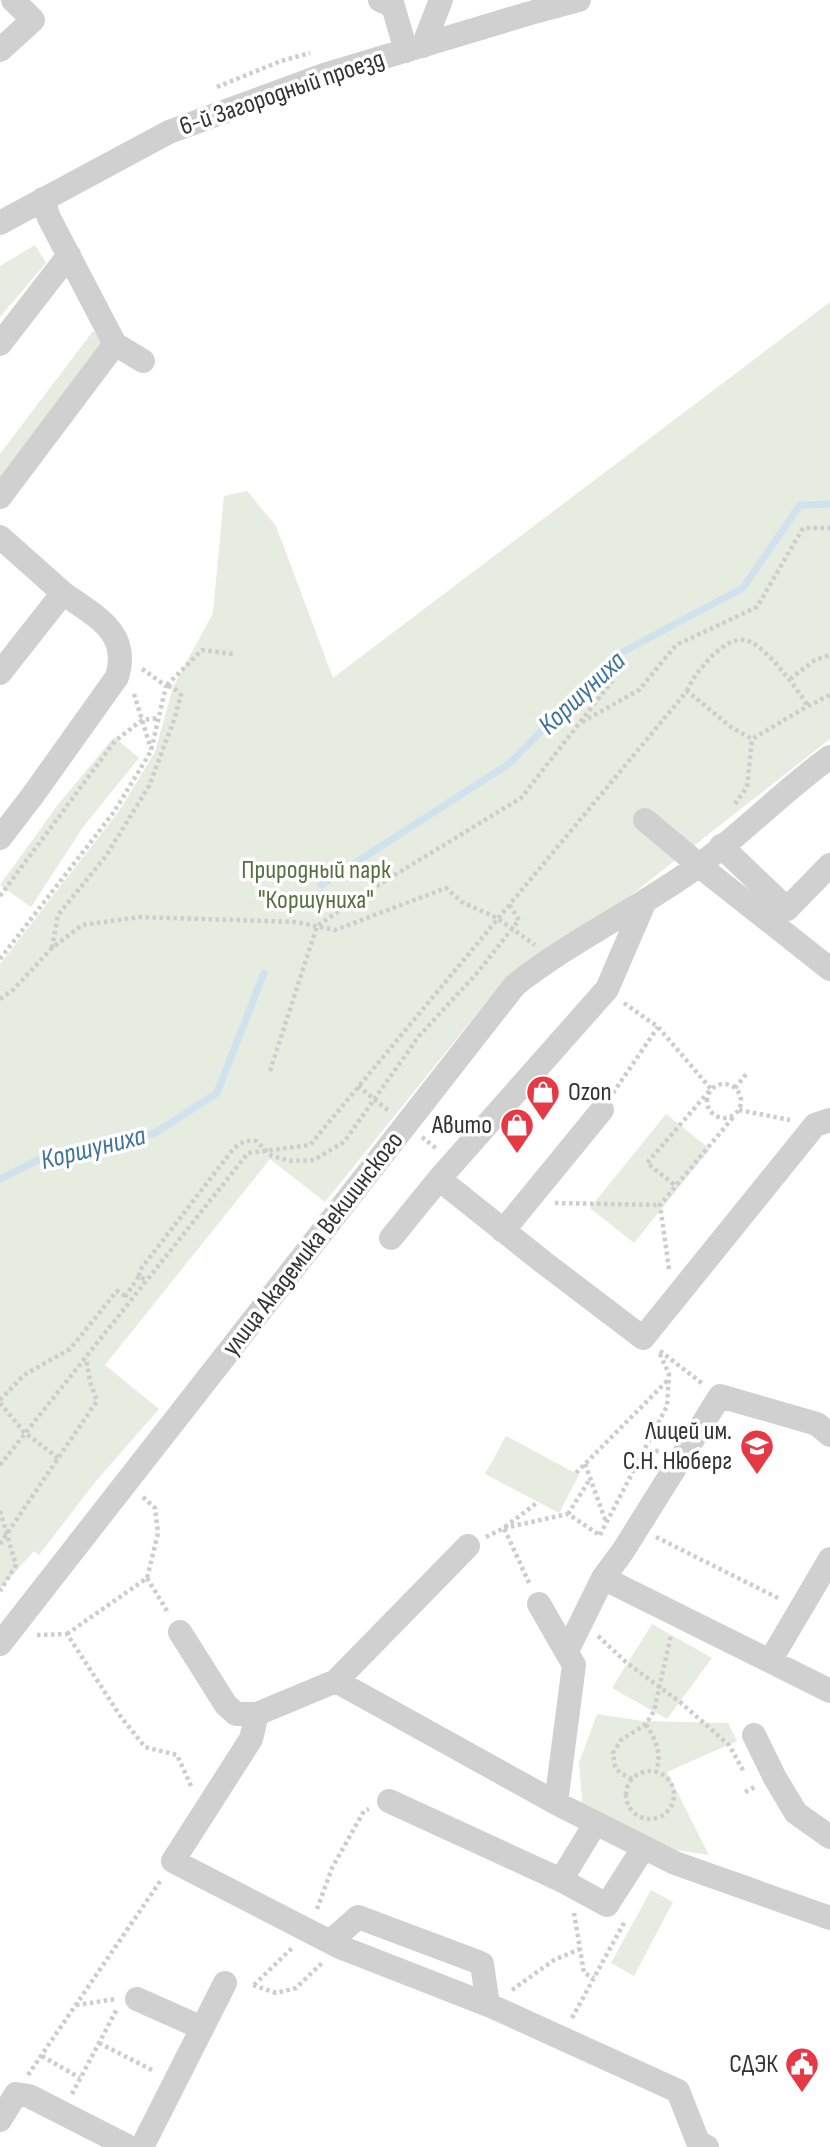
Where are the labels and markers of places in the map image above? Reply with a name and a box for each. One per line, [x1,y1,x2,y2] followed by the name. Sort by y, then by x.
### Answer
[524,1073,562,1122] shop icon: Ozon
[568,1077,612,1108] place label: Ozon
[498,1106,536,1155] shop icon: Авито
[431,1110,492,1141] place label: Авито
[623,1416,732,1477] place label: Лицей им. С.Н. Нюберг
[738,1427,776,1476] school or university icon: Лицей им. С.Н. Нюберг
[783,2045,821,2094] public building icon: СДЭК
[729,2049,778,2080] place label: СДЭК

